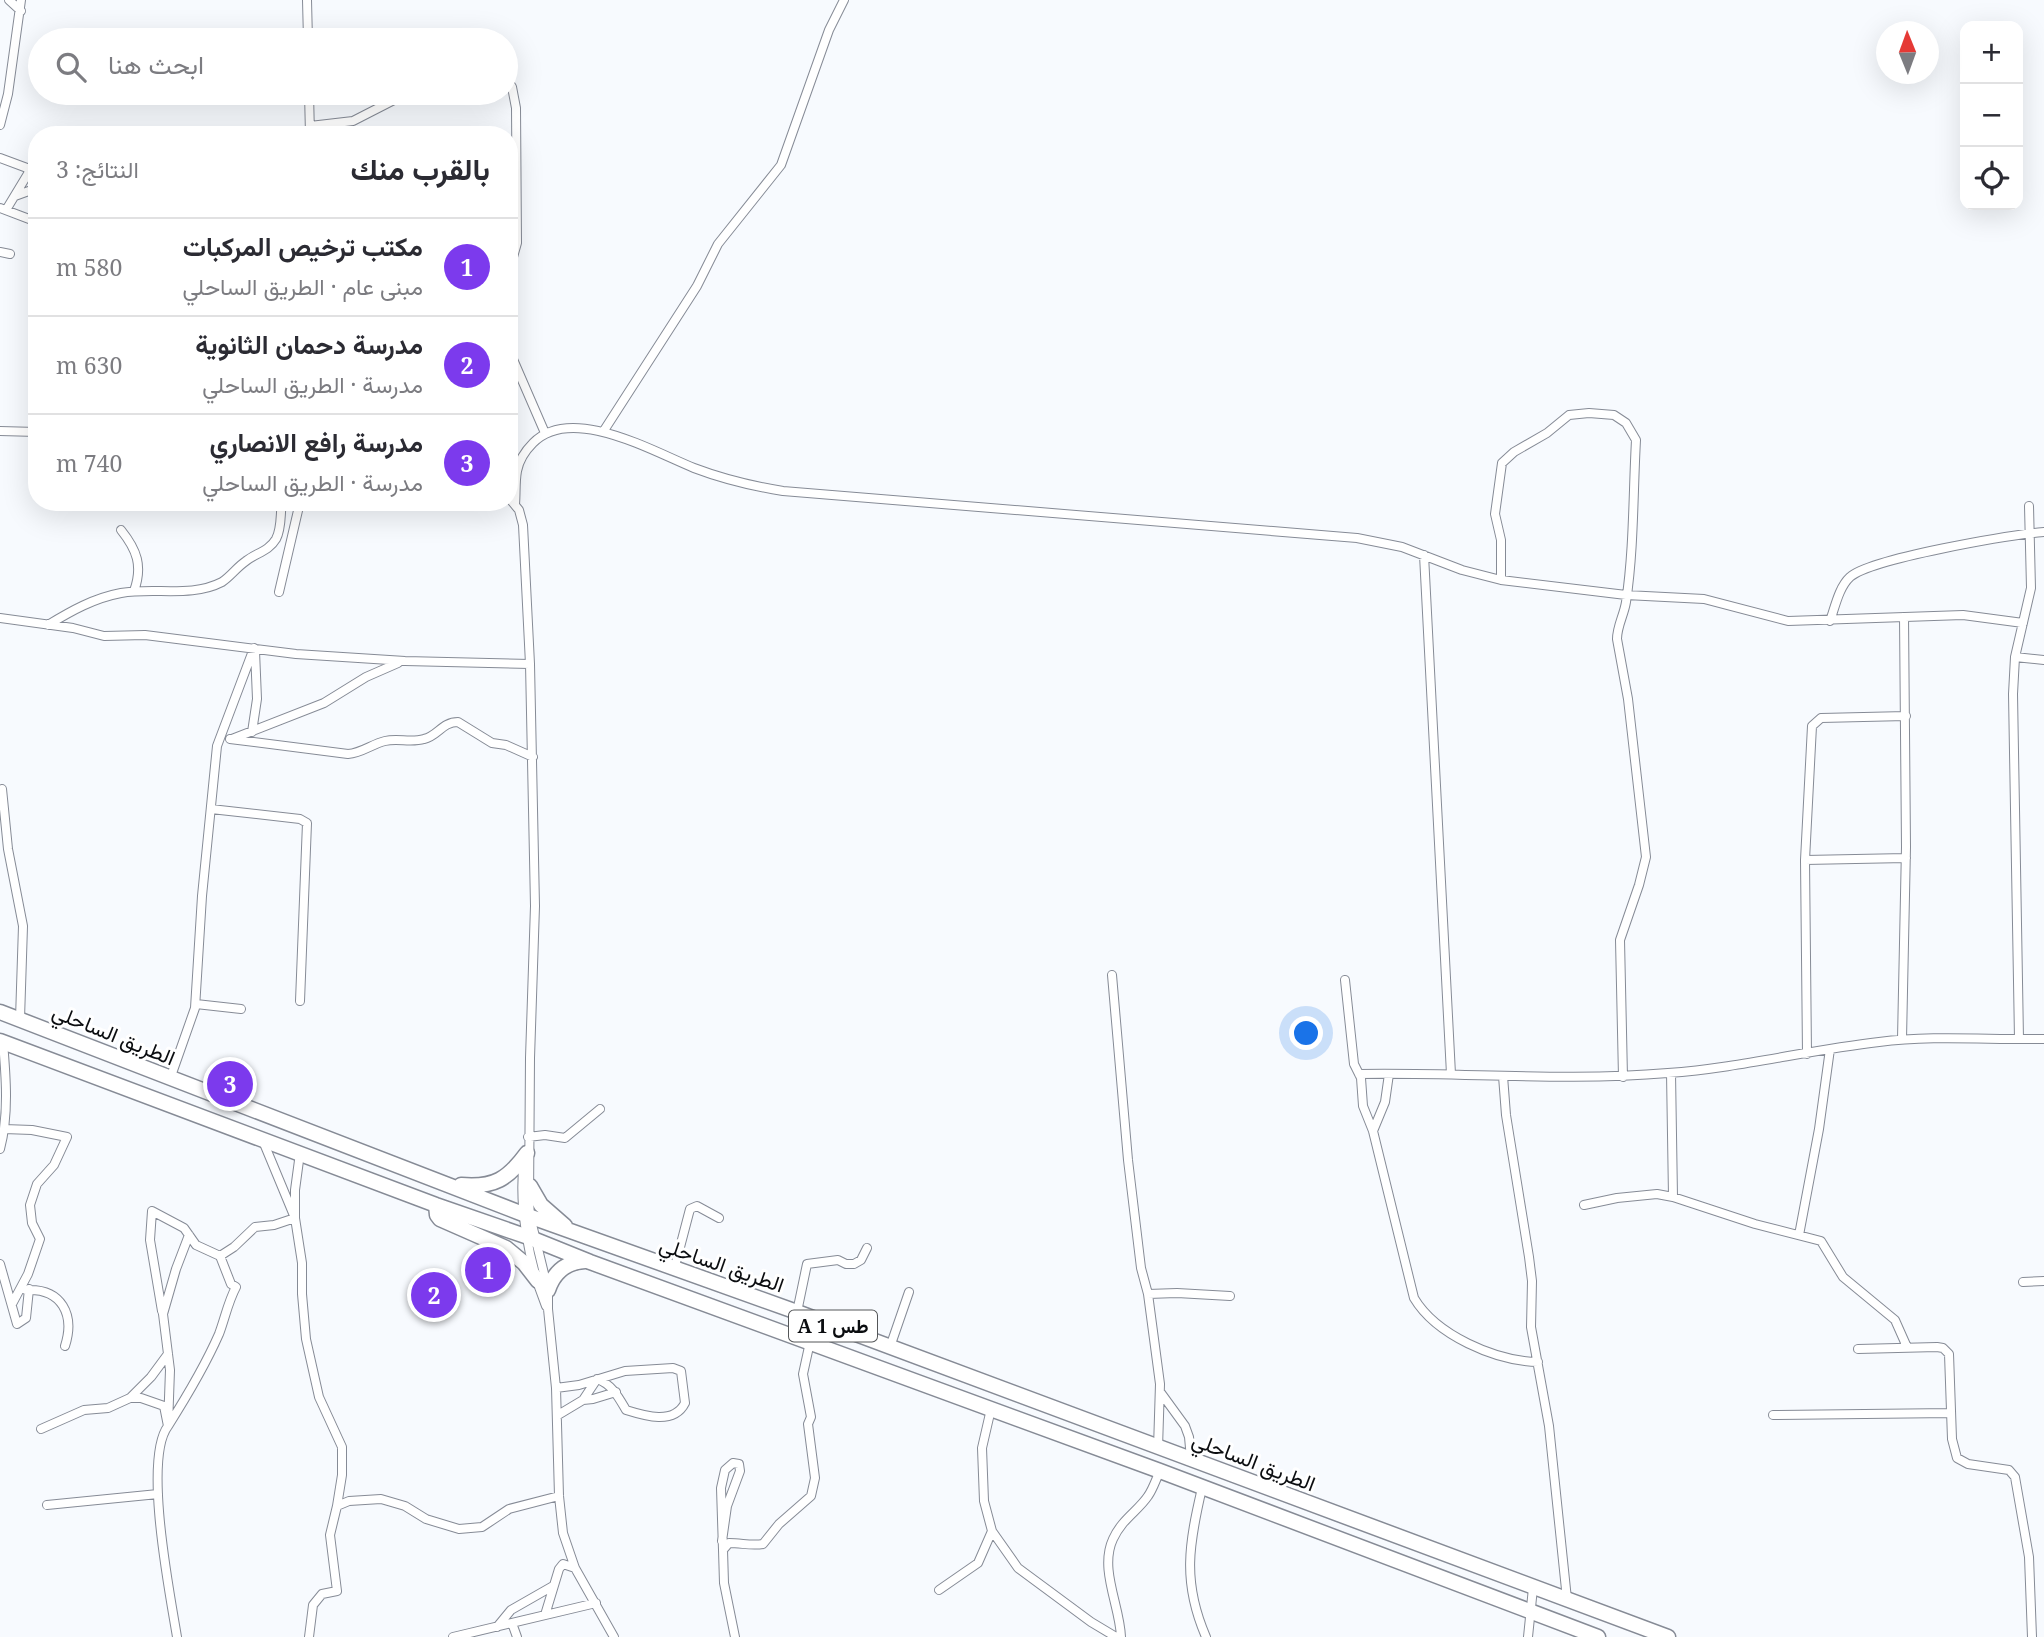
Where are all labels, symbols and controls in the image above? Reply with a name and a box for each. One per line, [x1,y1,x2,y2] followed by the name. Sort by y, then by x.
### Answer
[1876,21,1939,84] north arrow
[1960,21,2023,210] map controls
[1960,21,2023,84] button: +
[28,28,518,105] search box
[108,46,204,82] text: ابحث هنا
[52,48,90,86] icon: search
[1960,84,2023,147] button: −
[1960,147,2023,210] button: locate
[350,148,490,189] text: بالقرب منك
[56,153,139,185] text: النتائج: 3
[183,228,423,264] text: مكتب ترخيص المركبات
[56,251,122,283] text: 580 m
[461,251,474,283] text: 1
[182,270,423,302] text: مبنى عام · الطريق الساحلي
[195,326,423,362] text: مدرسة دحمان الثانوية
[56,349,122,381] text: 630 m
[461,349,474,381] text: 2
[202,368,423,400] text: مدرسة · الطريق الساحلي
[209,424,423,460] text: مدرسة رافع الانصاري
[56,447,122,479] text: 740 m
[461,447,474,479] text: 3
[202,466,423,498] text: مدرسة · الطريق الساحلي
[47,997,179,1075] street label: الطريق الساحلي
[1289,1016,1323,1050] your location
[207,1058,253,1110] pin: 3
[655,1230,788,1302] street label: الطريق الساحلي
[465,1244,511,1296] pin: 1
[411,1269,457,1321] pin: 2
[789,1310,877,1342] road number: A 1 طس
[1187,1425,1320,1501] street label: الطريق الساحلي

